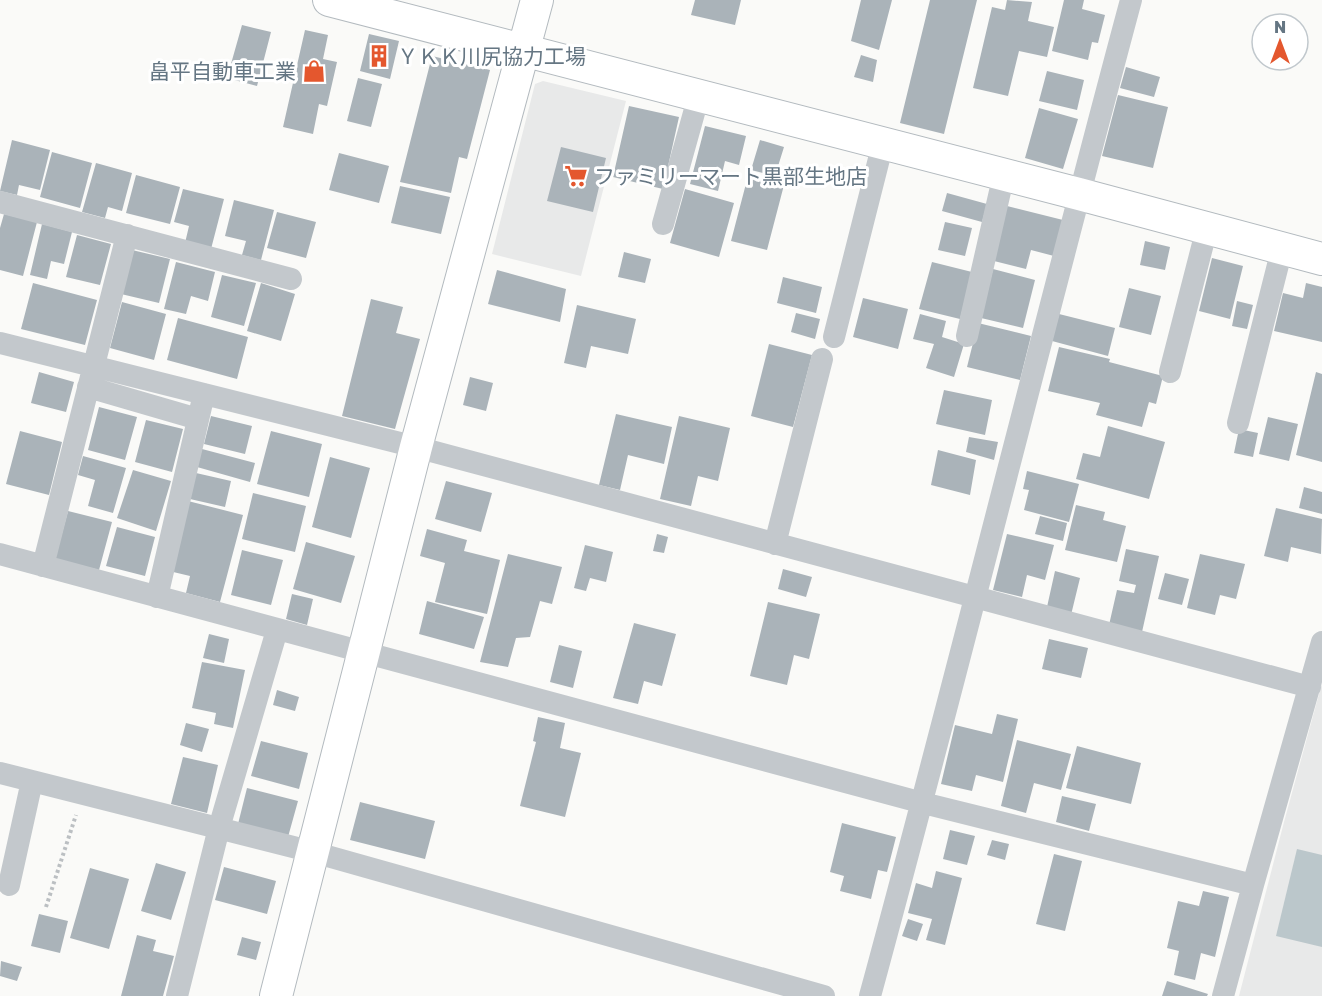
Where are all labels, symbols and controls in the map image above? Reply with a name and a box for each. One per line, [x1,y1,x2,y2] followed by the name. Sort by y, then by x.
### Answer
[1250,12,1310,72] north arrow
[1274,17,1286,37] text: N
[366,43,392,69] building icon: ＹＫＫ川尻協力工場
[397,43,586,69] place label: ＹＫＫ川尻協力工場
[149,58,296,84] place label: 畠平自動車工業
[301,58,327,84] shop icon: 畠平自動車工業
[563,163,589,189] supermarket icon: ファミリーマート黒部生地店
[594,163,867,189] place label: ファミリーマート黒部生地店

